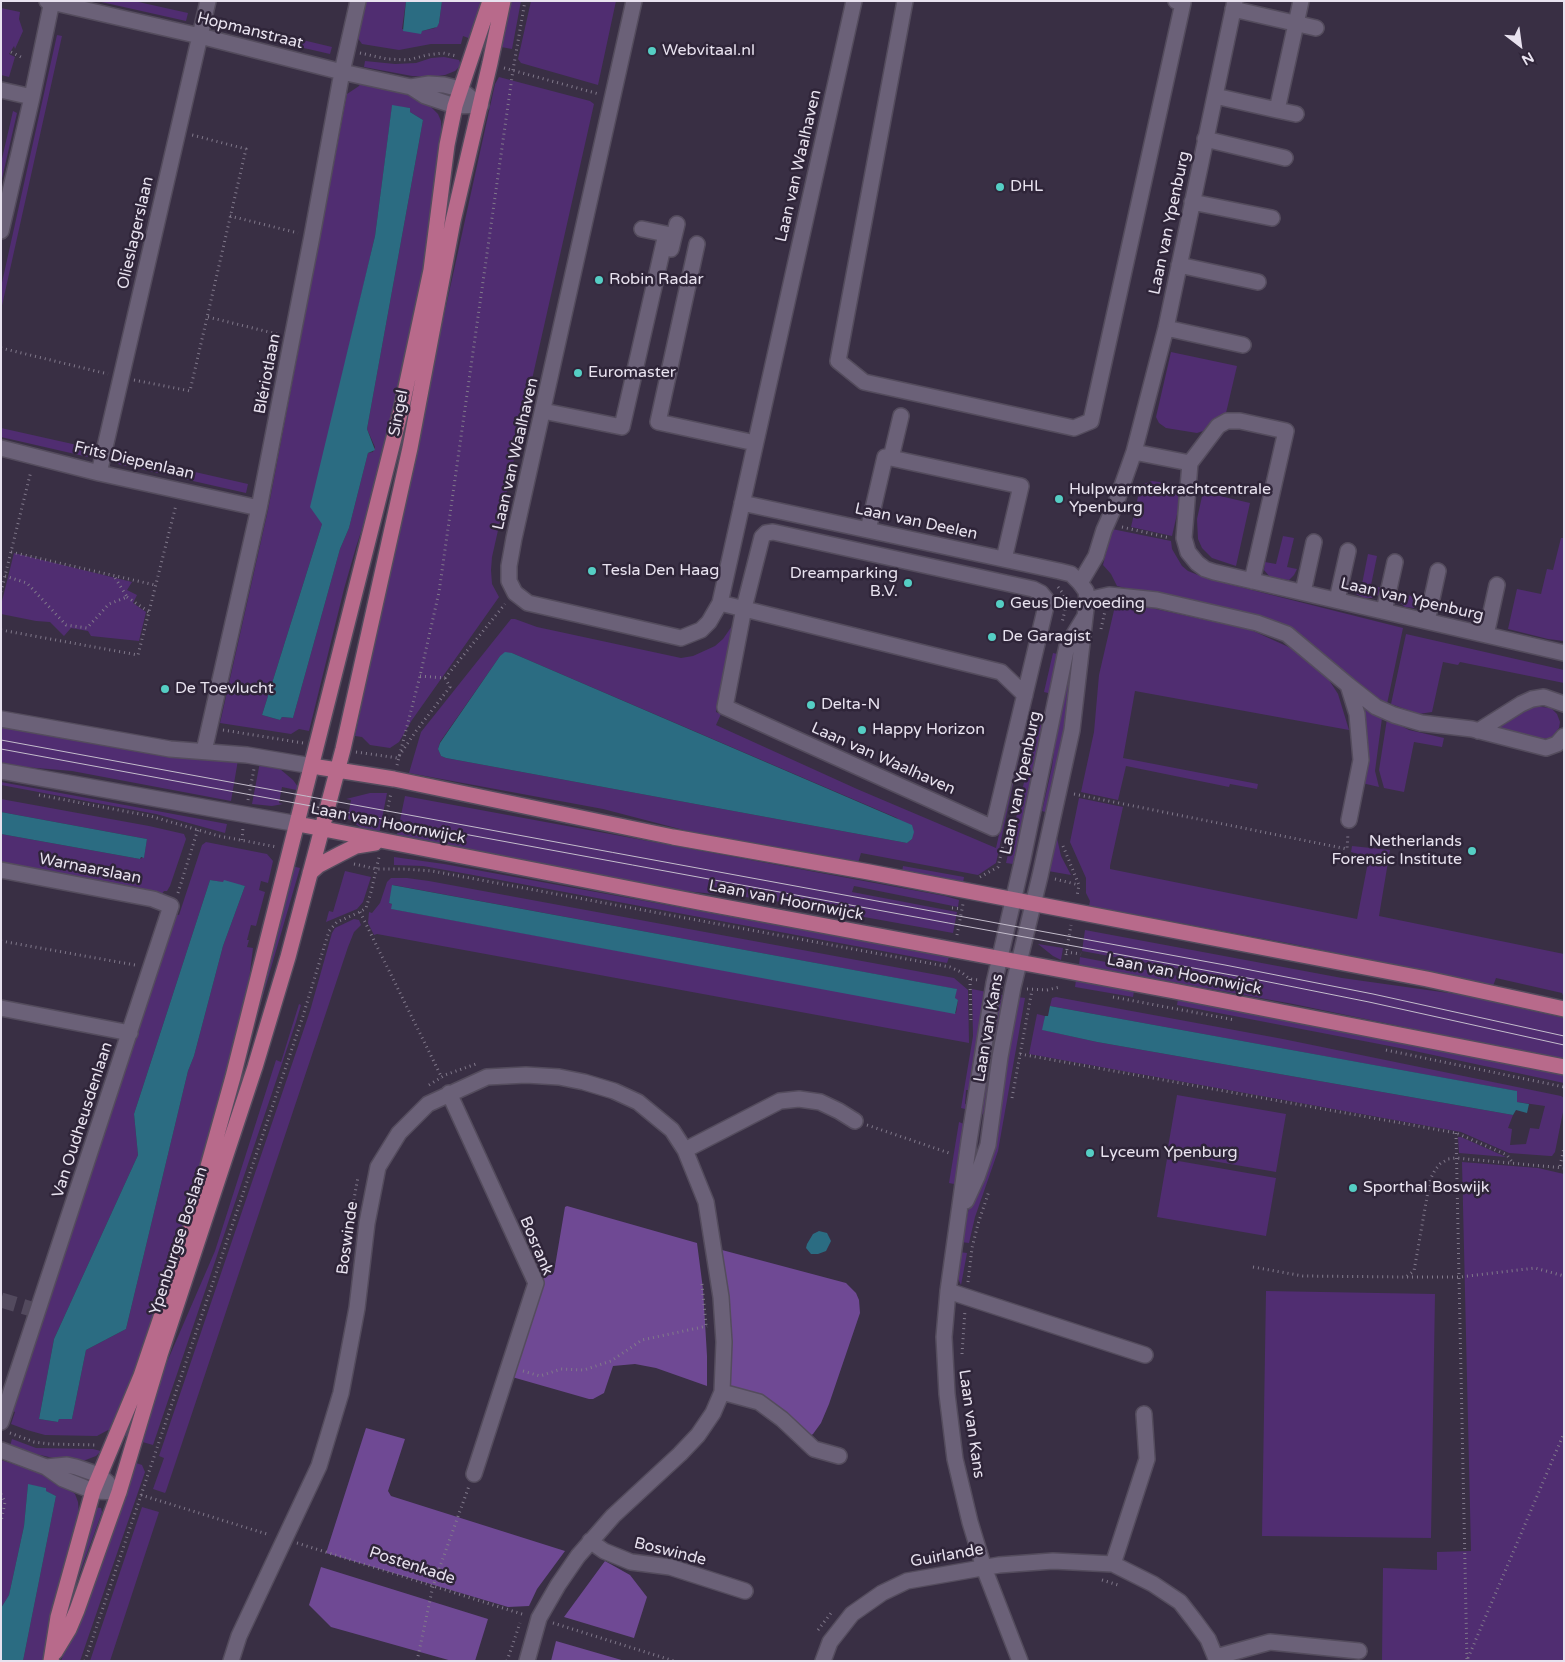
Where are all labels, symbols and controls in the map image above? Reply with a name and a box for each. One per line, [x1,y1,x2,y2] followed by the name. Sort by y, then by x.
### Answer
[195,9,305,53] street label: Hopmanstraat
[1495,20,1545,70] north arrow
[662,41,755,61] place label: Webvitaal.nl
[646,45,658,57] marker: Webvitaal.nl
[1519,48,1537,69] text: N
[772,88,826,244] street label: Laan van Waalhaven
[1145,149,1195,297] street label: Laan van Ypenburg
[114,175,158,291] street label: Olieslagerslaan
[1010,177,1043,197] place label: DHL
[994,181,1006,193] marker: DHL
[609,270,704,290] place label: Robin Radar
[593,274,605,286] marker: Robin Radar
[251,332,285,416] street label: Blériotlaan
[588,363,676,383] place label: Euromaster
[572,367,584,379] marker: Euromaster
[489,376,543,532] street label: Laan van Waalhaven
[385,388,413,438] street label: Singel
[72,438,196,484] street label: Frits Diepenlaan
[1069,480,1271,518] place label: Hulpwarmtekrachtcentrale Ypenburg
[1053,493,1065,505] marker: Hulpwarmtekrachtcentrale Ypenburg
[853,500,979,544] street label: Laan van Deelen
[602,561,719,581] place label: Tesla Den Haag
[790,564,898,602] place label: Dreamparking B.V.
[586,565,598,577] marker: Tesla Den Haag
[1339,574,1485,626] street label: Laan van Ypenburg
[902,577,914,589] marker: Dreamparking B.V.
[1010,594,1145,614] place label: Geus Diervoeding
[994,598,1006,610] marker: Geus Diervoeding
[1002,627,1091,647] place label: De Garagist
[986,631,998,643] marker: De Garagist
[175,679,274,699] place label: De Toevlucht
[159,683,171,695] marker: De Toevlucht
[821,695,880,715] place label: Delta-N
[805,699,817,711] marker: Delta-N
[996,709,1046,857] street label: Laan van Ypenburg
[808,719,958,799] street label: Laan van Waalhaven
[872,720,985,740] place label: Happy Horizon
[856,724,868,736] marker: Happy Horizon
[309,800,467,848] street label: Laan van Hoornwijck
[1331,832,1462,870] place label: Netherlands Forensic Institute
[1466,845,1478,857] marker: Netherlands Forensic Institute
[37,850,143,888] street label: Warnaarslaan
[707,877,865,925] street label: Laan van Hoornwijck
[1105,951,1263,999] street label: Laan van Hoornwijck
[970,972,1008,1084] street label: Laan van Kans
[49,1040,117,1200] street label: Van Oudheusdenlaan
[1100,1143,1238,1163] place label: Lyceum Ypenburg
[1084,1147,1096,1159] marker: Lyceum Ypenburg
[146,1164,212,1318] street label: Ypenburgse Boslaan
[1363,1178,1489,1198] place label: Sporthal Boswijk
[1347,1182,1359,1194] marker: Sporthal Boswijk
[333,1200,363,1276] street label: Boswinde
[515,1214,557,1278] street label: Bosrank
[954,1368,988,1480] street label: Laan van Kans
[632,1534,708,1570] street label: Boswinde
[909,1540,985,1572] street label: Guirlande
[367,1543,457,1589] street label: Postenkade

